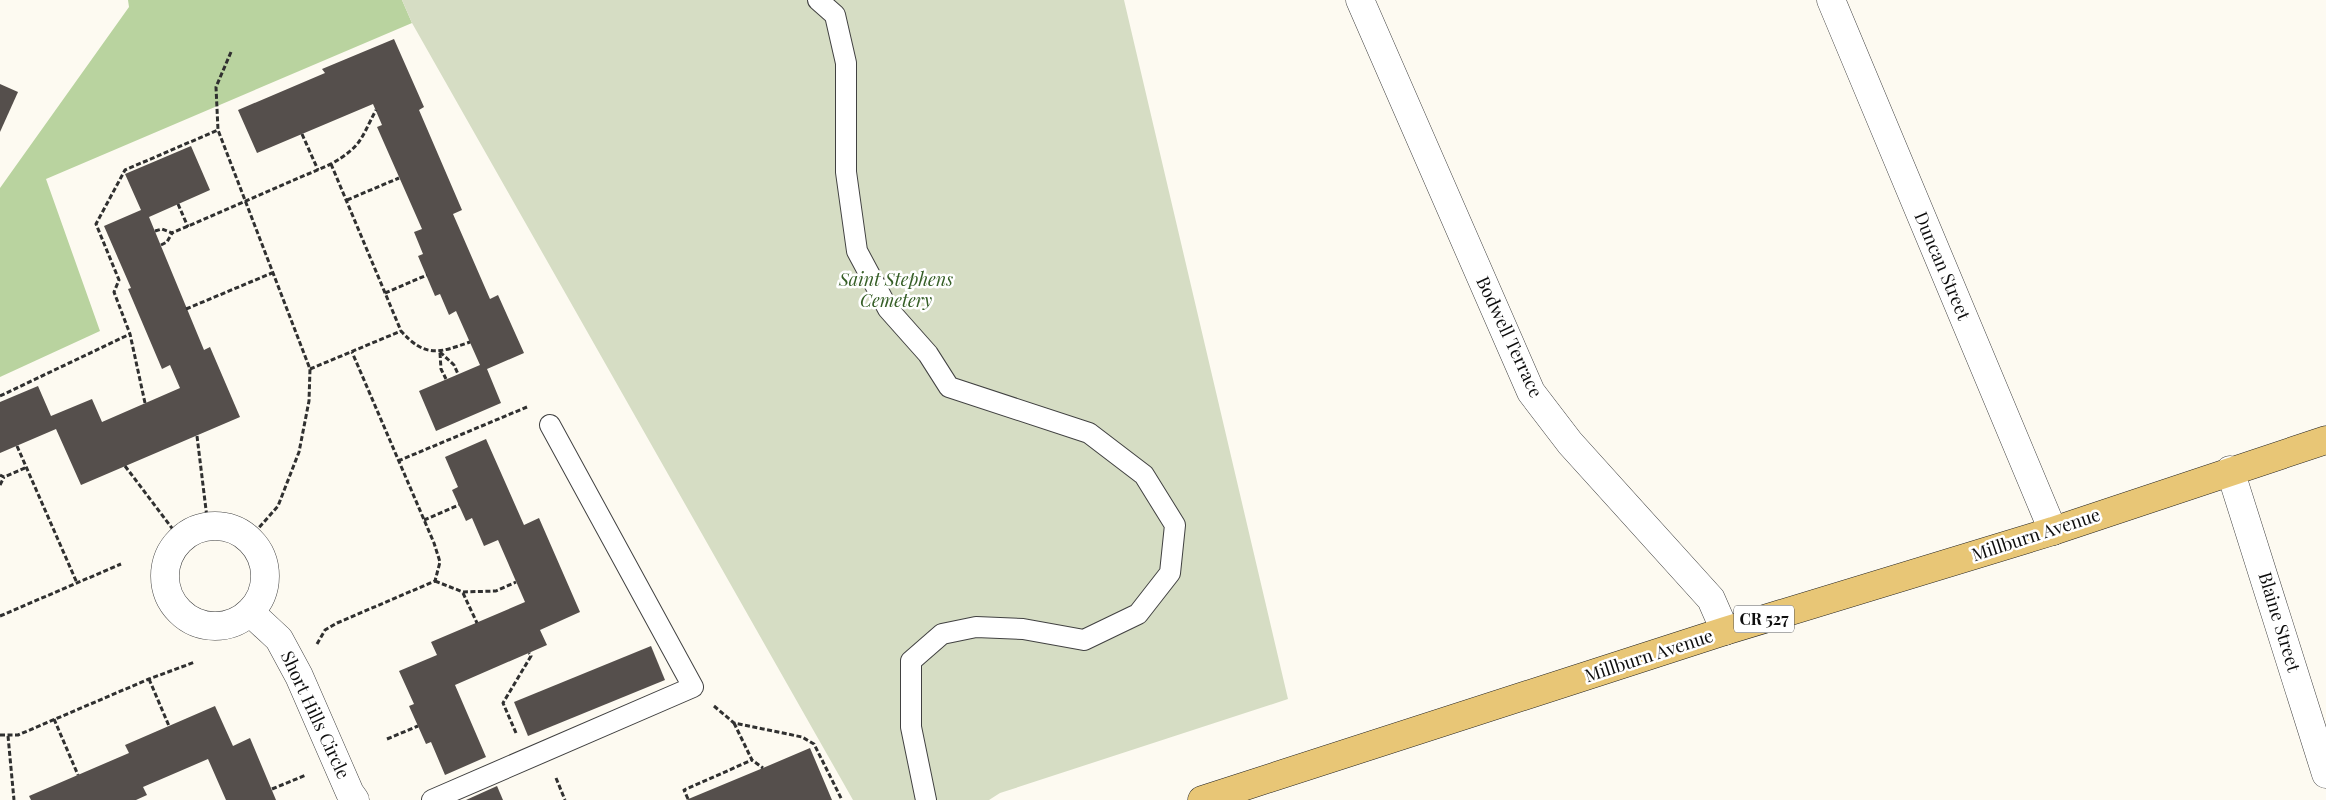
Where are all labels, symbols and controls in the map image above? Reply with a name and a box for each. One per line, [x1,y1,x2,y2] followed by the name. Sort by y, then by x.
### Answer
[1909,208,1977,324] street label: Duncan Street
[838,267,953,312] park label: Saint Stephens Cemetery
[1471,272,1548,401] street label: Bodwell Terrace
[1968,502,2103,566] street label: Millburn Avenue
[2253,569,2307,675] street label: Blaine Street
[1734,606,1794,632] road number: CR 527
[1581,623,1716,687] street label: Millburn Avenue
[276,647,356,782] street label: Short Hills Circle

